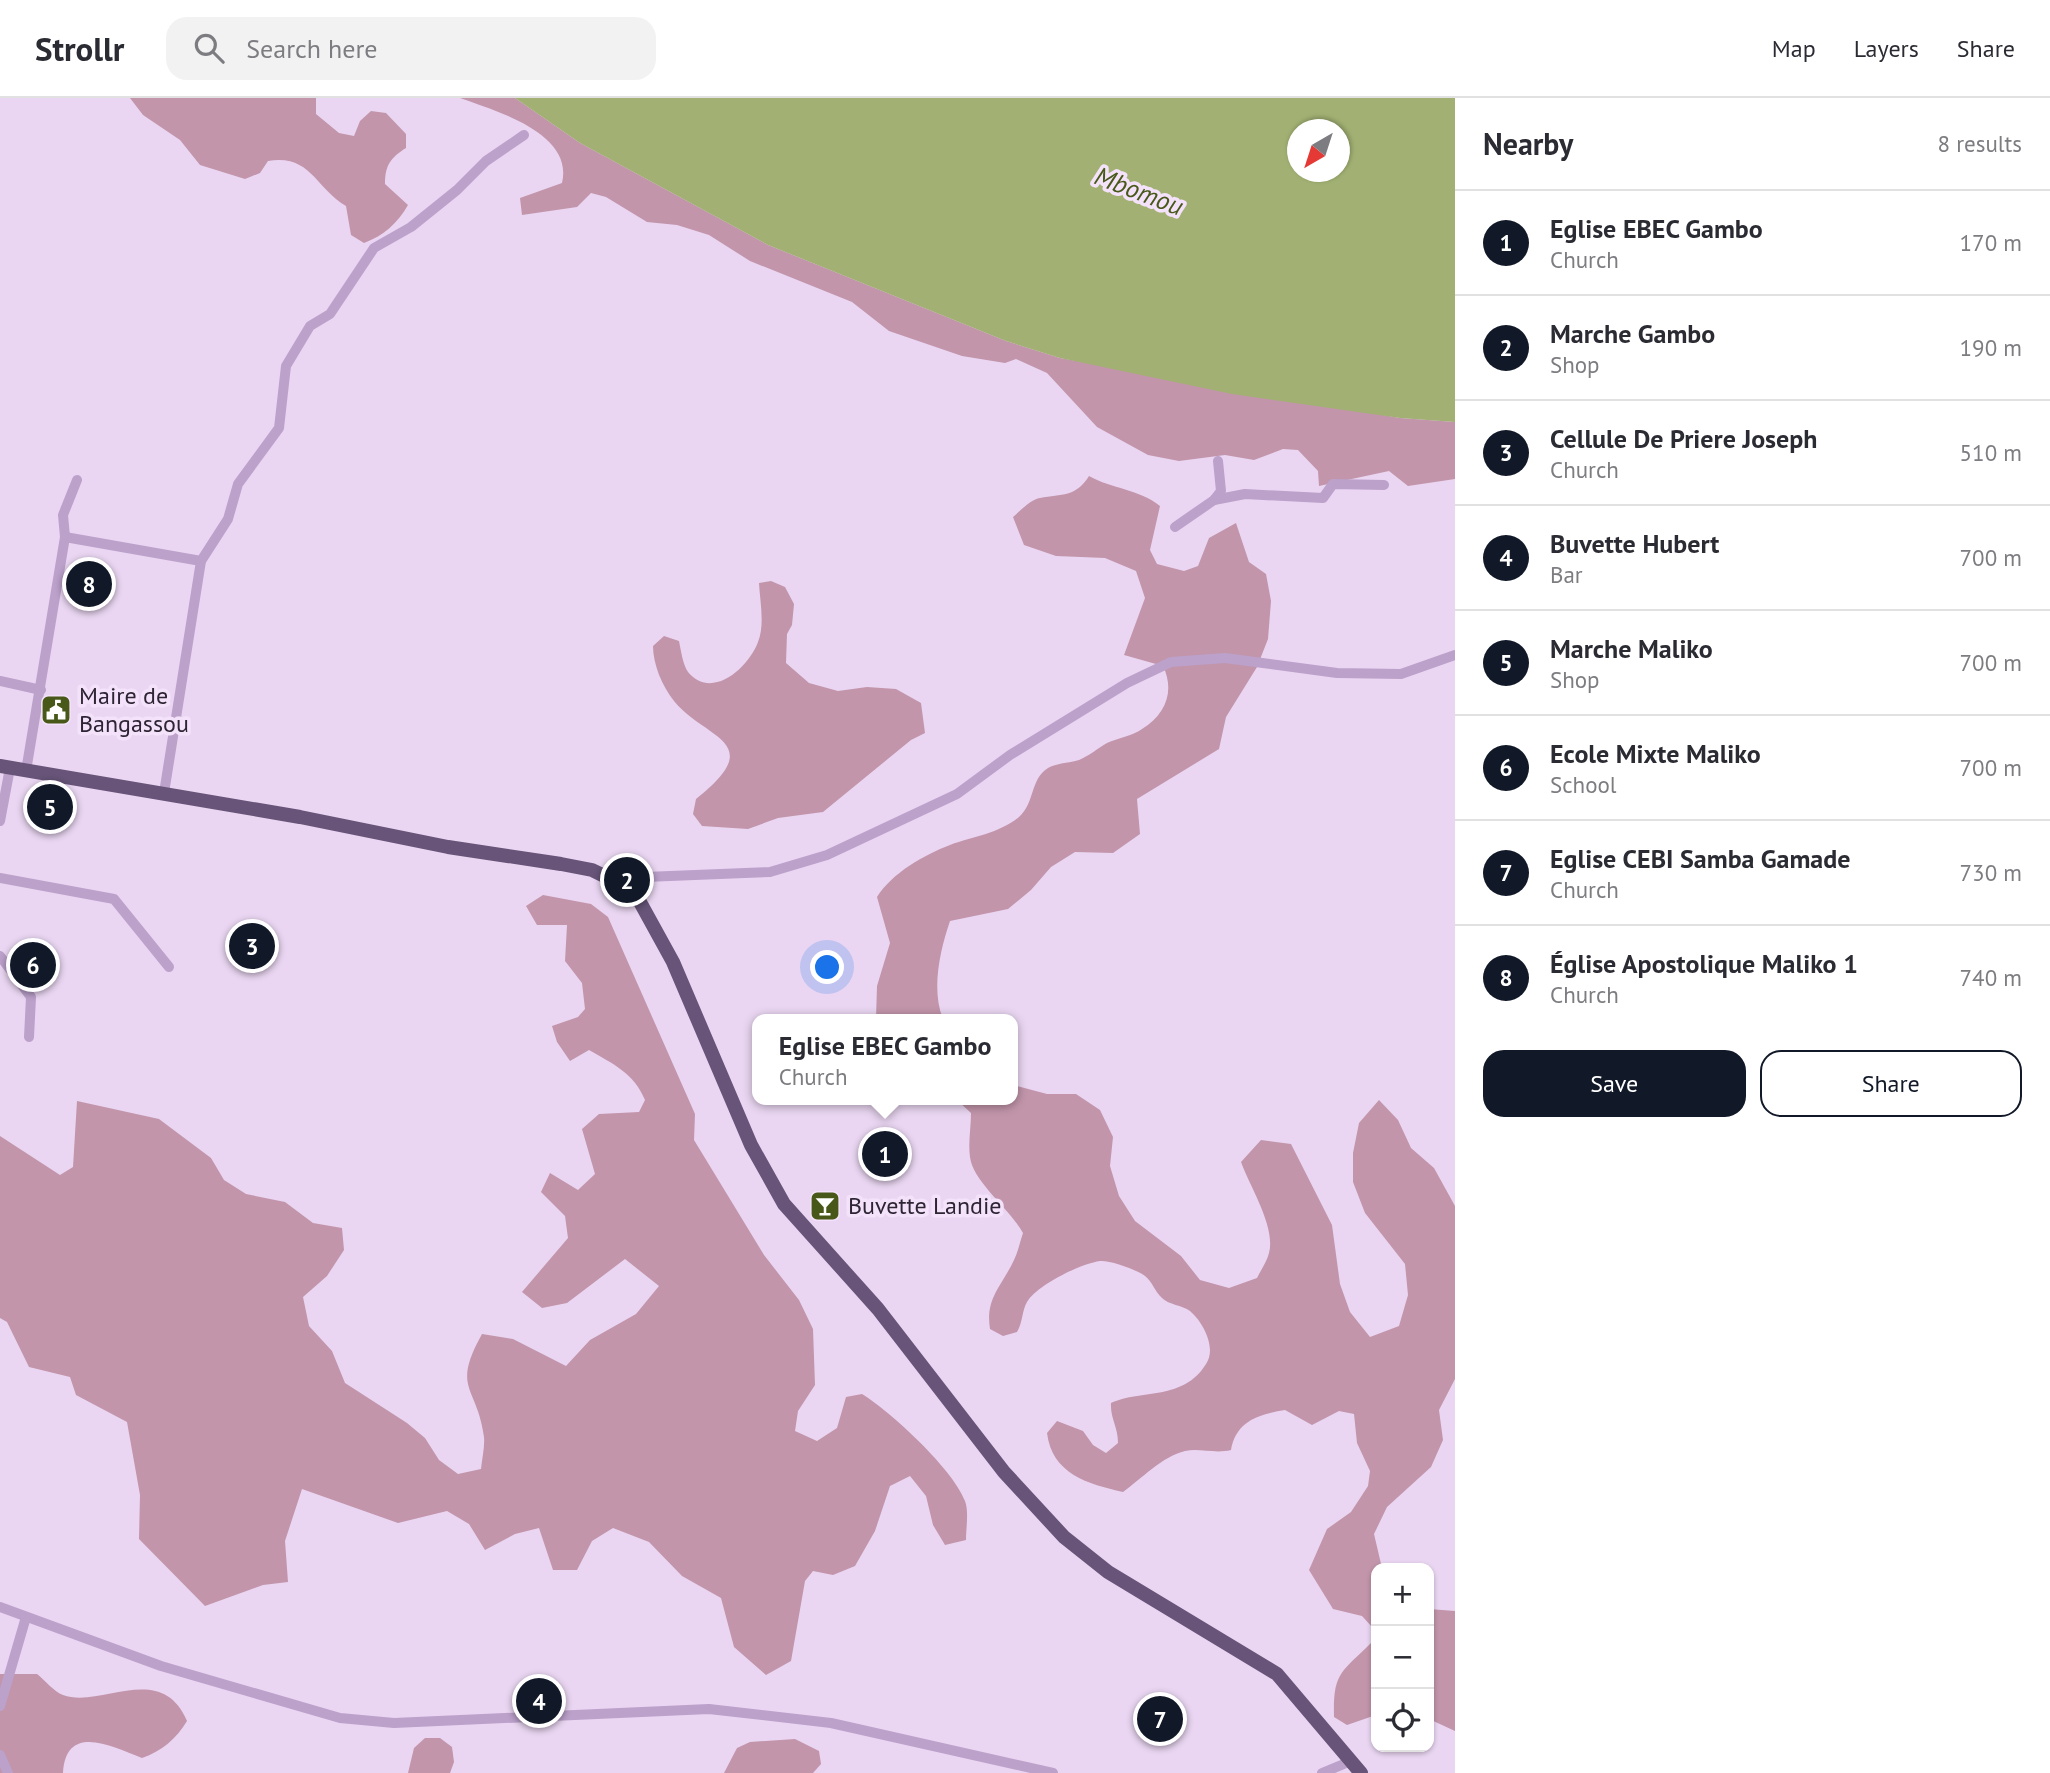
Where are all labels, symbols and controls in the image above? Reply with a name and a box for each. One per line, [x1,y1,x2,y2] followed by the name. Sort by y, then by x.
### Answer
[166,17,656,80] search box
[35,27,124,70] text: Strollr
[190,29,228,67] icon: search
[246,32,377,65] text: Search here
[1772,33,1816,64] text: Map
[1854,33,1919,64] text: Layers
[1957,33,2015,64] text: Share
[1287,119,1350,182] north arrow
[1483,124,1573,163] text: Nearby
[1938,129,2022,158] text: 8 results
[1090,159,1188,222] water label: Mbomou
[1550,212,1763,245] text: Eglise EBEC Gambo
[1499,228,1513,257] text: 1
[1960,228,2022,257] text: 170 m
[1550,245,1619,274] text: Church
[1550,317,1715,350] text: Marche Gambo
[1499,333,1513,362] text: 2
[1960,333,2022,362] text: 190 m
[1550,350,1600,379] text: Shop
[1550,422,1818,455] text: Cellule De Priere Joseph
[1499,438,1513,467] text: 3
[1960,438,2022,467] text: 510 m
[1550,455,1619,484] text: Church
[1550,527,1719,560] text: Buvette Hubert
[1499,543,1513,572] text: 4
[1960,543,2022,572] text: 700 m
[66,558,112,610] pin: 8
[1550,560,1583,589] text: Bar
[1550,632,1713,665] text: Marche Maliko
[1499,648,1513,677] text: 5
[1960,648,2022,677] text: 700 m
[1550,665,1600,694] text: Shop
[79,680,189,739] place label: Maire de Bangassou
[39,693,73,727] public building icon: Maire de Bangassou
[1550,737,1761,770] text: Ecole Mixte Maliko
[1499,753,1513,782] text: 6
[1960,753,2022,782] text: 700 m
[1550,770,1617,799] text: School
[27,781,73,833] pin: 5
[1550,842,1850,875] text: Eglise CEBI Samba Gamade
[604,854,650,906] pin: 2
[1499,858,1513,887] text: 7
[1960,858,2022,887] text: 730 m
[1550,875,1619,904] text: Church
[229,920,275,972] pin: 3
[10,939,56,991] pin: 6
[1550,947,1858,980] text: Église Apostolique Maliko 1
[810,950,844,984] your location
[1499,963,1513,992] text: 8
[1960,963,2022,992] text: 740 m
[1550,980,1619,1009] text: Church
[752,1014,1018,1105] popup
[779,1029,991,1062] text: Eglise EBEC Gambo
[1483,1050,1746,1117] button: Save
[1760,1050,2022,1117] button: Share
[779,1062,848,1091] text: Church
[862,1128,908,1180] pin: 1
[808,1189,842,1223] bar icon: Buvette Landie
[848,1190,1002,1221] place label: Buvette Landie
[1371,1563,1434,1752] map controls
[1371,1563,1434,1626] button: +
[1371,1626,1434,1689] button: −
[516,1675,562,1727] pin: 4
[1371,1689,1434,1752] button: locate
[1137,1693,1183,1745] pin: 7

